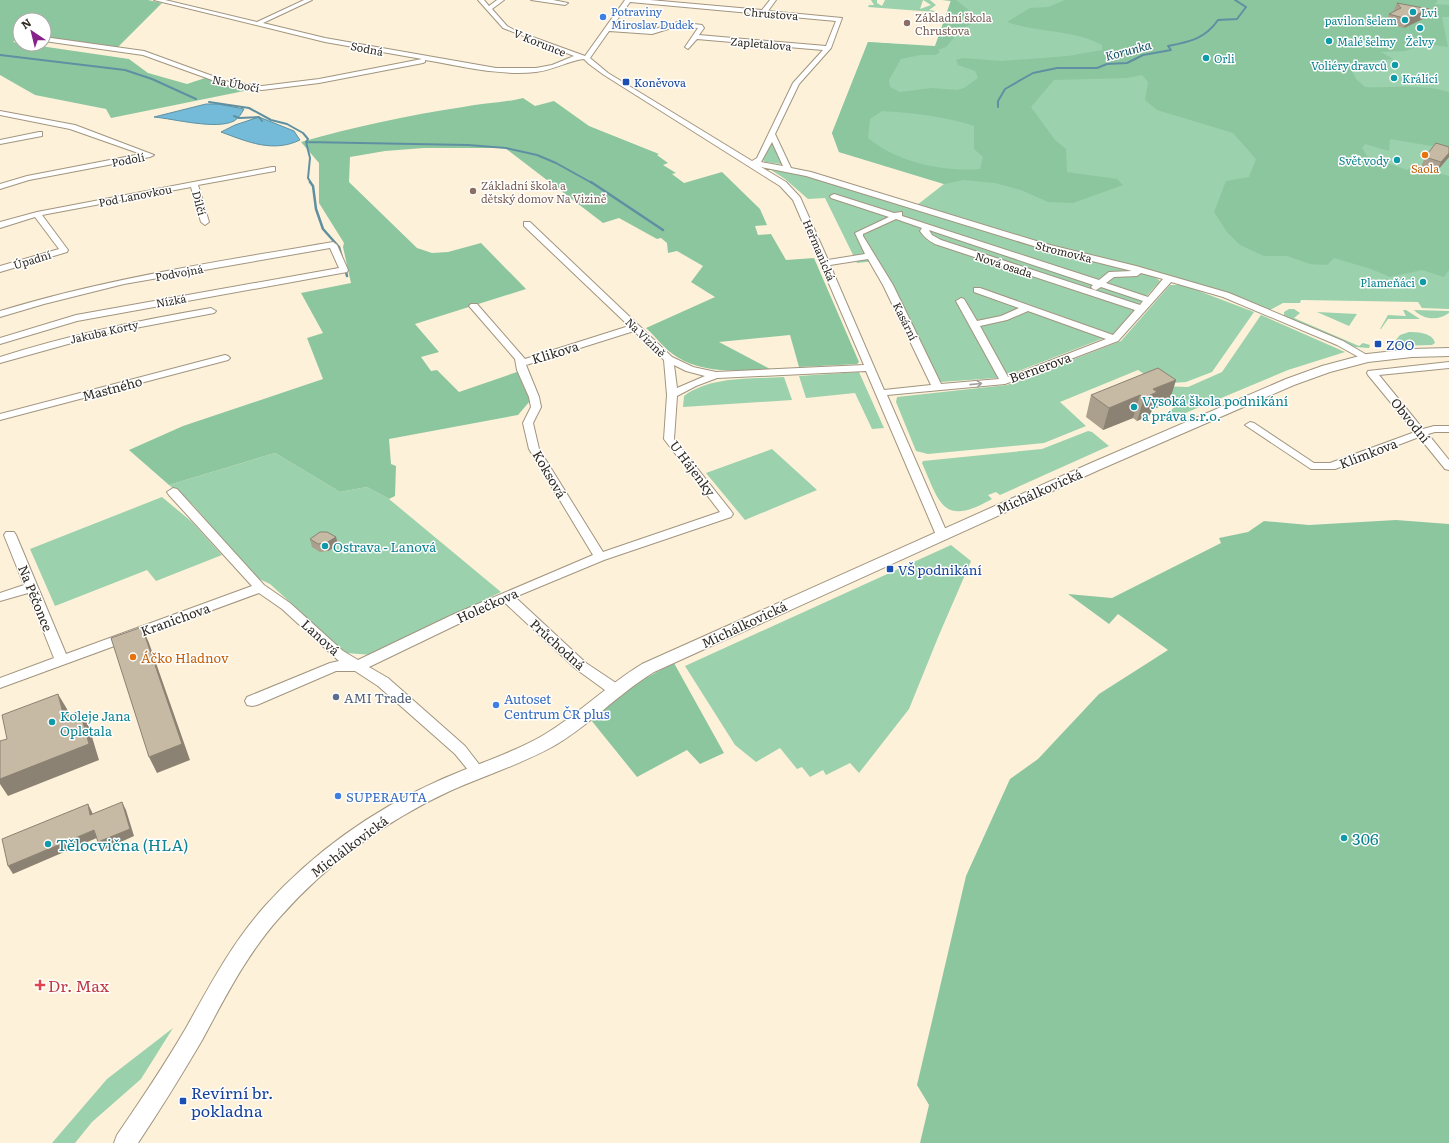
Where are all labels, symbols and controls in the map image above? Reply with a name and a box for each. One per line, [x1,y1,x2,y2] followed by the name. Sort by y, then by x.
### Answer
[611,3,694,32] place label: Potraviny Miroslav Dudek
[743,3,799,23] street label: Chrustova
[1421,4,1438,20] place label: Lvi
[1408,7,1418,17] marker: Lvi
[915,9,992,38] place label: Základní škola Chrustova
[12,12,52,52] north arrow
[598,12,608,22] marker: Potraviny Miroslav Dudek
[1325,12,1397,28] place label: pavilon šelem
[17,14,34,32] text: N
[1400,15,1410,25] marker: pavilon šelem
[902,18,912,28] marker: Základní škola Chrustova
[1415,23,1425,33] marker: Želvy
[511,24,569,60] street label: V Korunce
[730,32,792,54] street label: Zapletalova
[1337,33,1396,49] place label: Malé šelmy
[1406,33,1435,49] place label: Želvy
[1103,35,1153,65] water label: Korunka
[1324,36,1334,46] marker: Malé šelmy
[349,37,385,59] street label: Sodná
[1214,50,1235,66] place label: Orli
[1201,53,1211,63] marker: Orli
[1311,57,1387,73] place label: Voliéry dravců
[1390,60,1400,70] marker: Voliéry dravců
[1402,70,1438,86] place label: Králící
[211,71,261,95] street label: Na Úbočí
[1389,73,1399,83] marker: Králící
[634,74,686,90] place label: Koněvova
[621,77,631,87] marker: Koněvova
[110,148,146,170] street label: Podolí
[1420,150,1430,160] marker: Saola
[1339,152,1390,168] place label: Svět vody
[1392,155,1402,165] marker: Svět vody
[1411,160,1439,176] place label: Saola
[481,177,607,206] place label: Základní škola a dětský domov Na Vizině
[97,180,173,210] street label: Pod Lanovkou
[468,186,478,196] marker: Základní škola a dětský domov Na Vizině
[189,189,211,217] street label: Dílčí
[800,217,840,283] street label: Heřmanická
[1034,236,1094,266] street label: Stromovka
[11,246,53,272] street label: Úpadní
[973,247,1035,281] street label: Nová osada
[154,260,204,284] street label: Podvojná
[1360,274,1415,290] place label: Plameňáci
[1418,277,1428,287] marker: Plameňáci
[155,289,187,311] street label: Nízká
[890,299,922,343] street label: Kasární
[622,314,670,360] street label: Na Vizině
[68,315,141,347] street label: Jakuba Korty
[1386,335,1414,354] place label: ZOO
[529,336,581,368] street label: Klikova
[1373,339,1383,349] marker: ZOO
[1006,347,1074,387] street label: Bernerova
[80,371,145,405] street label: Mastného
[969,380,982,387] one-way arrow
[1142,391,1289,425] place label: Vysoká škola podnikání a práva s.r.o.
[1387,393,1436,447] street label: Obvodní
[1129,402,1139,412] marker: Vysoká škola podnikání a práva s.r.o.
[1336,433,1400,473] street label: Klímkova
[666,436,721,500] street label: U Hájenky
[529,446,571,502] street label: Koksová
[993,464,1085,518] street label: Michálkovická
[333,537,436,556] place label: Ostrava - Lanová
[320,541,330,551] marker: Ostrava - Lanová
[898,560,982,579] place label: VŠ podnikání
[14,562,58,634] street label: Na Pěčonce
[885,564,895,574] marker: VŠ podnikání
[453,583,521,627] street label: Holečkova
[698,596,790,652] street label: Michálkovická
[138,598,212,640] street label: Kranichova
[526,614,590,674] street label: Průchodná
[298,615,344,659] street label: Lanová
[141,648,229,667] place label: Áčko Hladnov
[128,652,138,662] marker: Áčko Hladnov
[344,688,412,707] place label: AMI Trade
[504,689,610,723] place label: Autoset Centrum ČR plus
[331,692,341,702] marker: AMI Trade
[491,700,501,710] marker: Autoset Centrum ČR plus
[60,706,131,740] place label: Koleje Jana Opletala
[47,717,57,727] marker: Koleje Jana Opletala
[346,787,427,806] place label: SUPERAUTA
[333,791,343,801] marker: SUPERAUTA
[306,811,392,881] street label: Michálkovická
[1352,826,1379,850] place label: 306
[56,832,189,856] place label: Tělocvična (HLA)
[1339,833,1349,843] marker: 306
[43,839,53,849] marker: Tělocvična (HLA)
[48,973,110,997] place label: Dr. Max
[35,980,45,990] marker: Dr. Max
[191,1080,273,1122] place label: Revírní br. pokladna
[178,1096,188,1106] marker: Revírní br. pokladna

